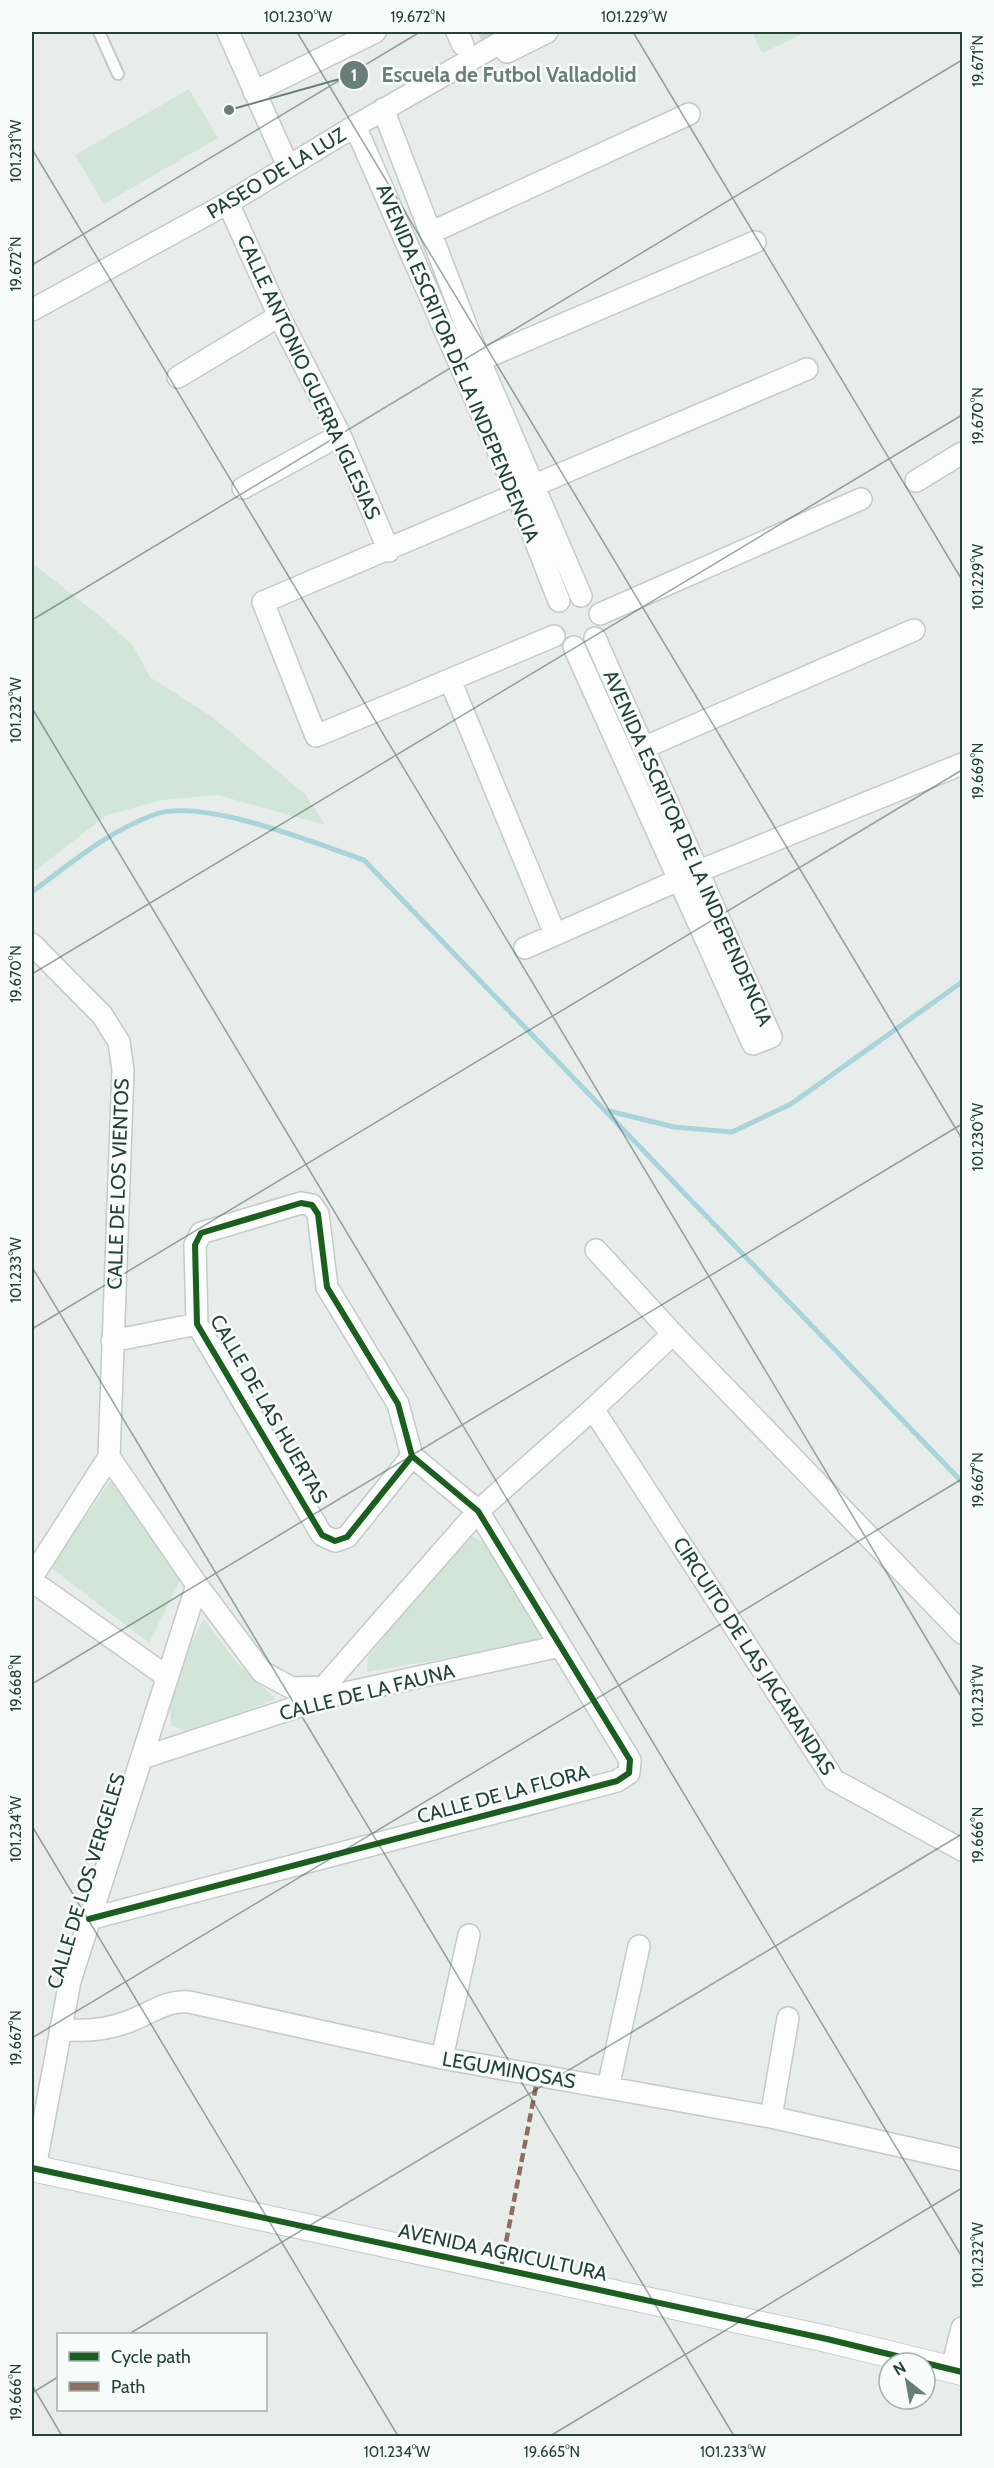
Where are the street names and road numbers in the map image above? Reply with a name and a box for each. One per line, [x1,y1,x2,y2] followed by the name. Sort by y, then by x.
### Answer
[202,122,350,224] street label: PASEO DE LA LUZ
[371,180,545,546] street label: AVENIDA ESCRITOR DE LA INDEPENDENCIA
[232,231,386,524] street label: CALLE ANTONIO GUERRA IGLESIAS
[598,666,778,1030] street label: AVENIDA ESCRITOR DE LA INDEPENDENCIA
[102,1078,134,1290] street label: CALLE DE LOS VIENTOS
[205,1310,333,1508] street label: CALLE DE LAS HUERTAS
[668,1533,840,1780] street label: CIRCUITO DE LAS JACARANDAS
[277,1658,458,1725] street label: CALLE DE LA FAUNA
[414,1759,592,1828] street label: CALLE DE LA FLORA
[42,1770,130,1992] street label: CALLE DE LOS VERGELES
[440,2046,578,2094] street label: LEGUMINOSAS
[397,2218,610,2286] street label: AVENIDA AGRICULTURA

